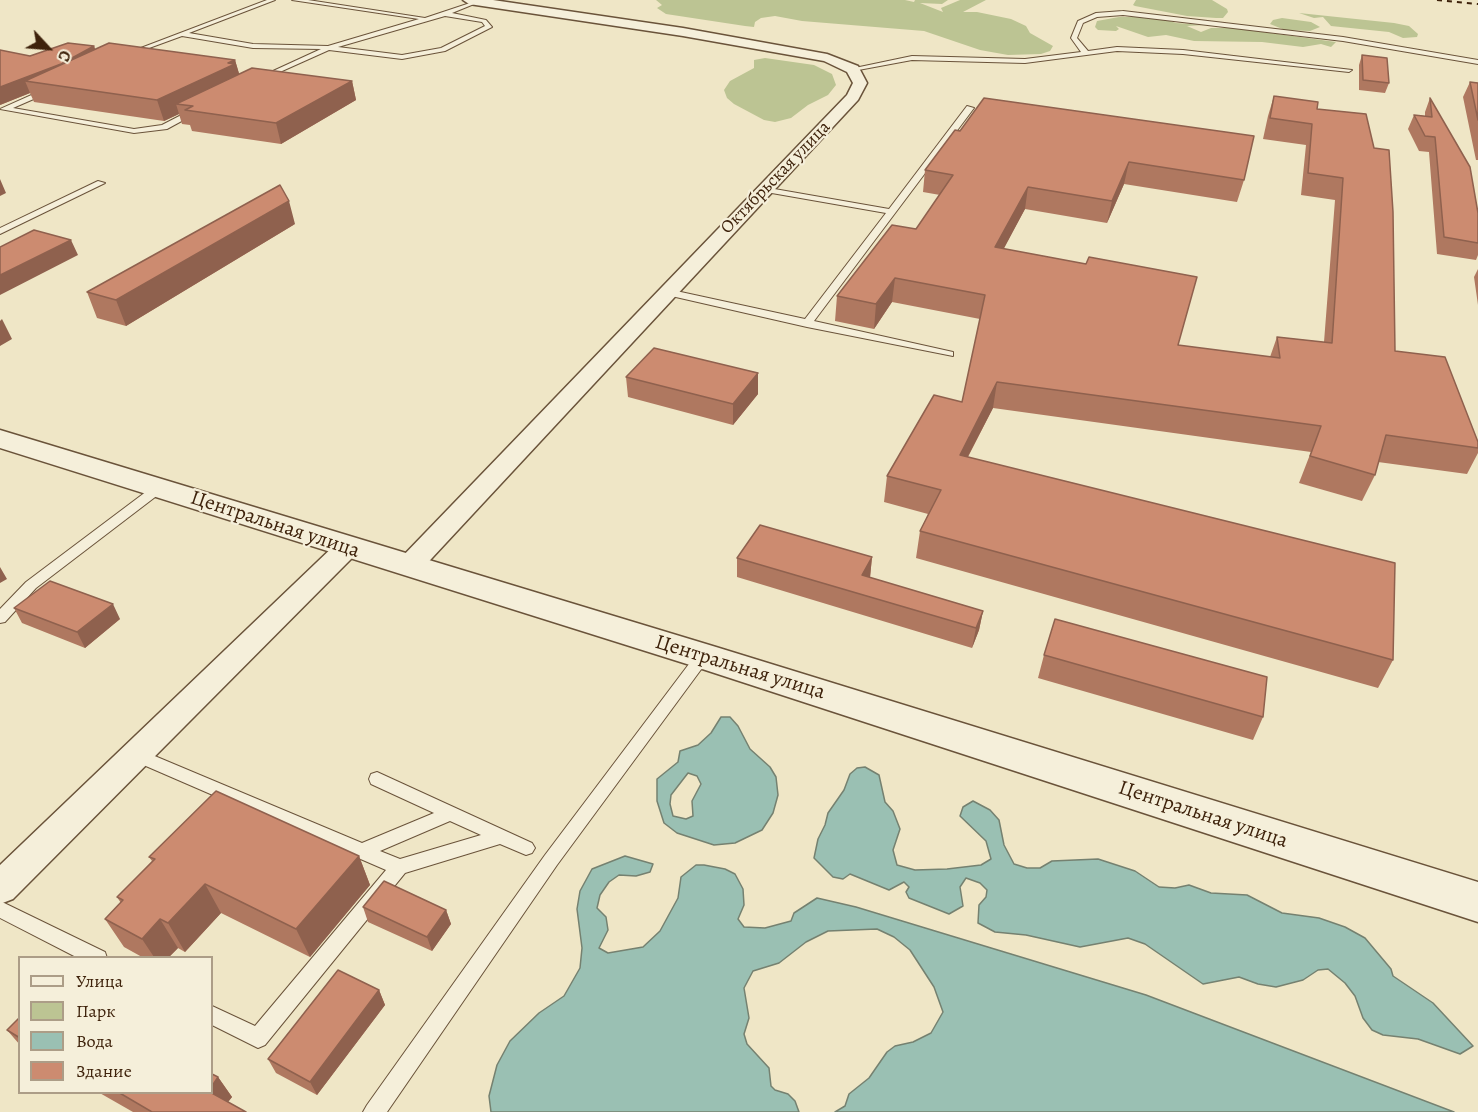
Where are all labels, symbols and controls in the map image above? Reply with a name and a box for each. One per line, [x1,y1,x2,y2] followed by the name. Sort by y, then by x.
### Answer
[18,18,78,78] north arrow
[52,47,76,65] text: С
[717,117,835,239] street label: Октябрьская улица
[187,486,363,564] street label: Центральная улица
[652,630,828,706] street label: Центральная улица
[1115,776,1291,854] street label: Центральная улица
[18,956,213,1094] legend
[76,969,123,993] text: Улица
[76,999,116,1023] text: Парк
[76,1029,113,1053] text: Вода
[76,1059,132,1083] text: Здание

